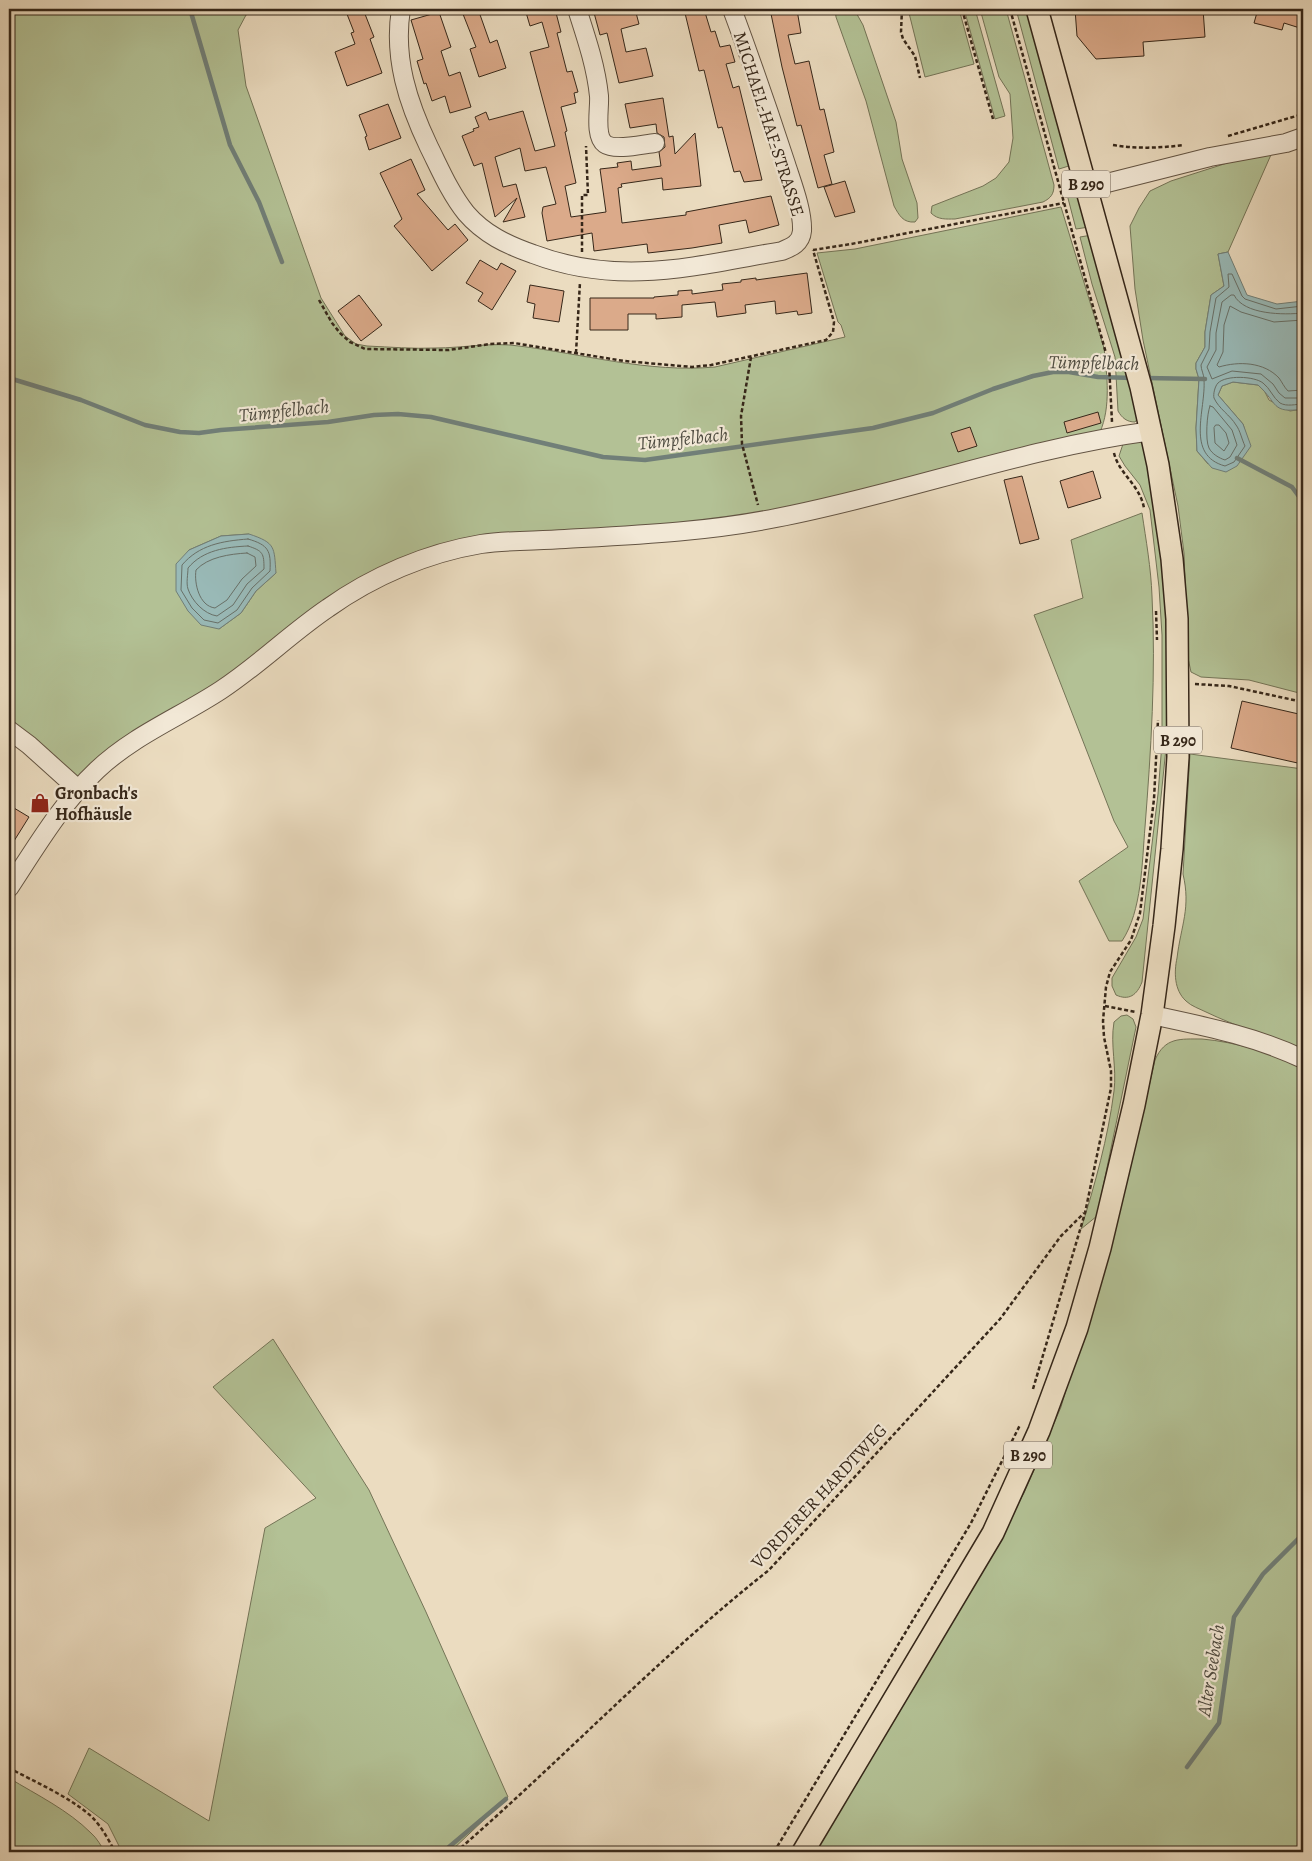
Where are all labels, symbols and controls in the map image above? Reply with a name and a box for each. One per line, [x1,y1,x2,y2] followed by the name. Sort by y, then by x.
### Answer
[728,28,810,220] street label: MICHAEL-HAF-STRASSE
[1062,170,1110,198] road number: B 290
[1048,349,1140,377] water label: Tümpfelbach
[238,393,331,429] water label: Tümpfelbach
[637,421,730,457] water label: Tümpfelbach
[1154,726,1202,754] road number: B 290
[55,781,138,826] place label: Gronbach's Hofhäusle
[29,792,51,814] shop icon: Gronbach's Hofhäusle
[745,1418,892,1574] street label: VORDERER HARDTWEG
[1004,1442,1052,1468] road number: B 290
[1191,1622,1231,1719] water label: Alter Seebach

